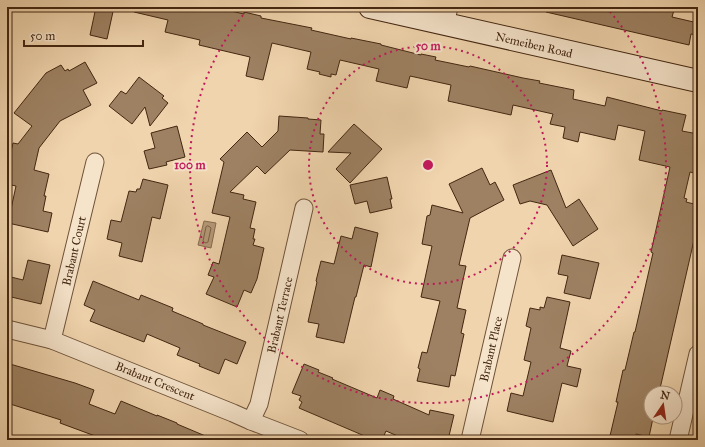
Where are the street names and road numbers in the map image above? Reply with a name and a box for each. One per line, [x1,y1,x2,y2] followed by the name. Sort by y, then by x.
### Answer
[494,29,574,61] street label: Nemeiben Road
[59,214,89,287] street label: Brabant Court
[264,275,296,355] street label: Brabant Terrace
[477,315,505,383] street label: Brabant Place
[113,359,197,404] street label: Brabant Crescent

